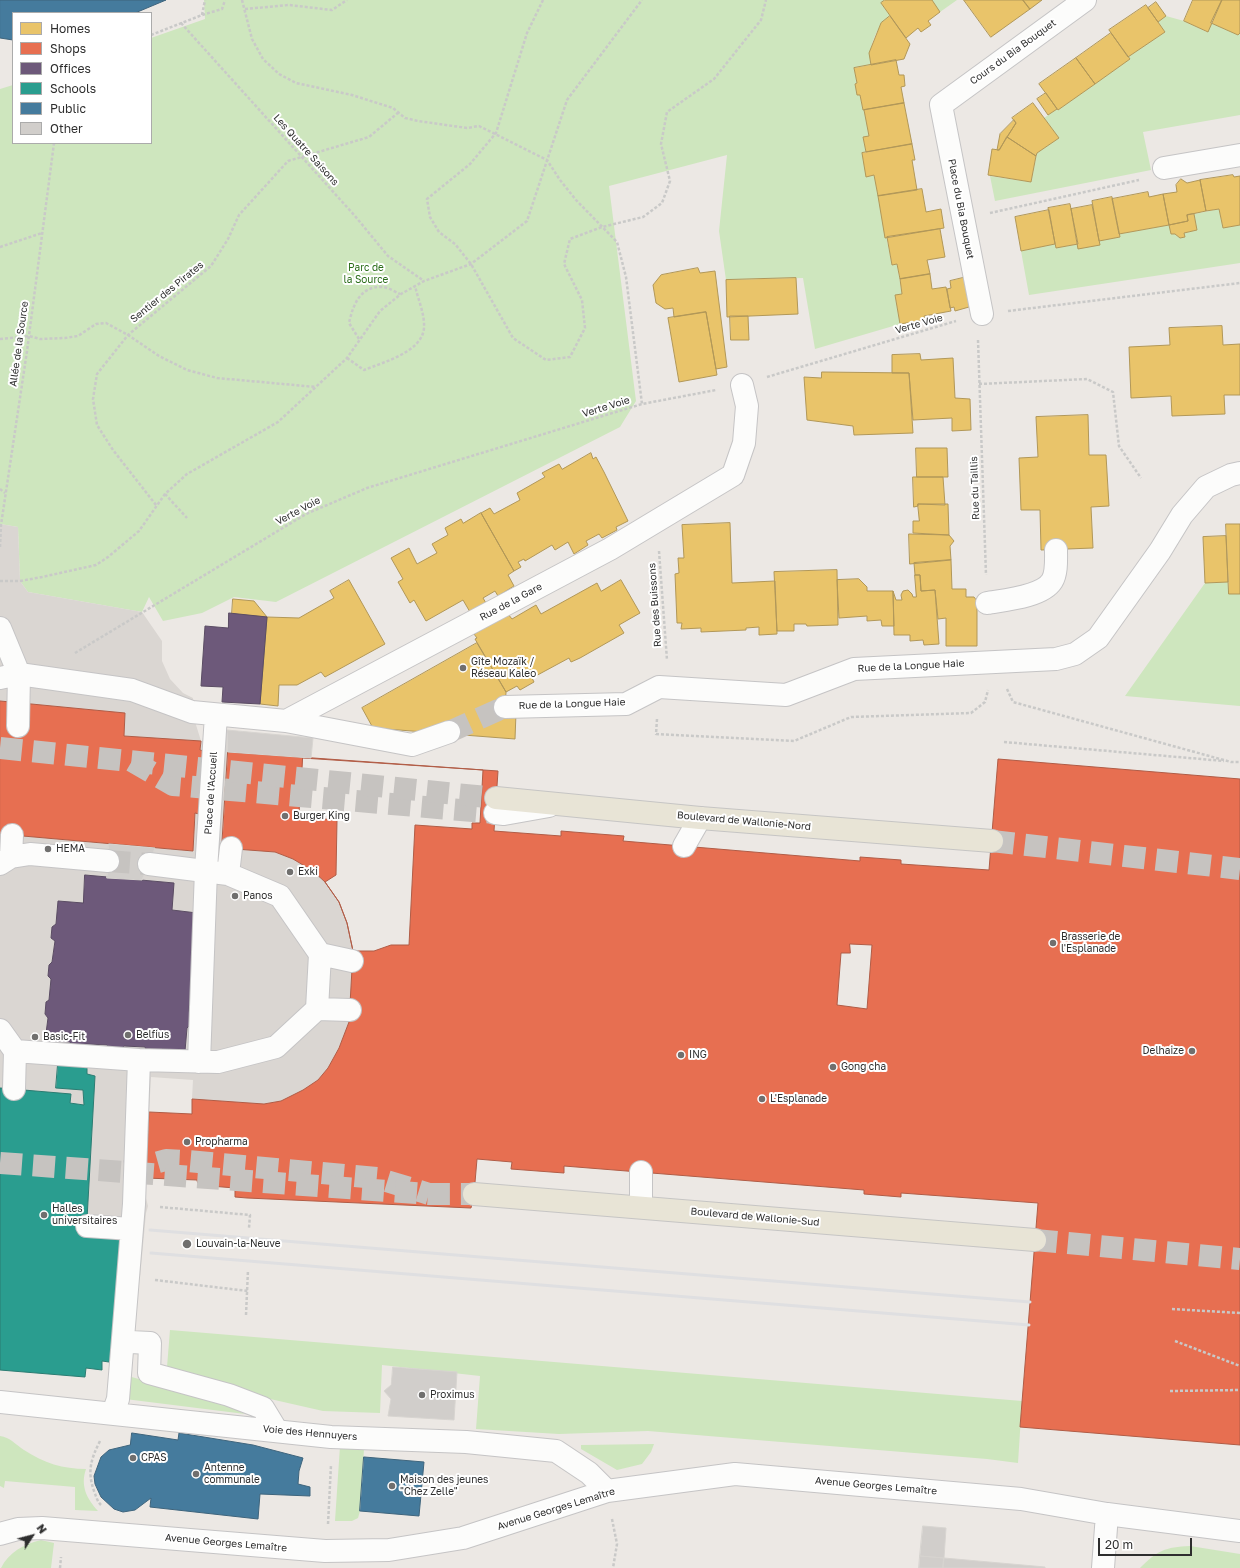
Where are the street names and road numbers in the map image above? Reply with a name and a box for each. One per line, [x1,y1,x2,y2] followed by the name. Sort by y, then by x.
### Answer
[968,17,1058,87] street label: Cours du Bia Bouquet
[271,112,341,188] street label: Les Quatre Saisons
[945,158,977,260] street label: Place du Bia Bouquet
[128,259,206,325] street label: Sentier des Pirates
[7,300,31,388] street label: Allée de la Source
[894,311,944,337] street label: Verte Voie
[581,394,631,420] street label: Verte Voie
[968,456,982,520] street label: Rue du Taillis
[274,494,322,528] street label: Verte Voie
[646,563,664,647] street label: Rue des Buissons
[478,580,544,624] street label: Rue de la Gare
[857,657,965,675] street label: Rue de la Longue Haie
[518,696,626,712] street label: Rue de la Longue Haie
[202,751,220,835] street label: Place de l'Accueil
[677,809,811,833] street label: Boulevard de Wallonie-Nord
[690,1205,820,1229] street label: Boulevard de Wallonie-Sud
[262,1423,358,1443] street label: Voie des Hennuyers
[815,1475,937,1497] street label: Avenue Georges Lemaître
[496,1485,616,1533] street label: Avenue Georges Lemaître
[165,1532,287,1554] street label: Avenue Georges Lemaître

